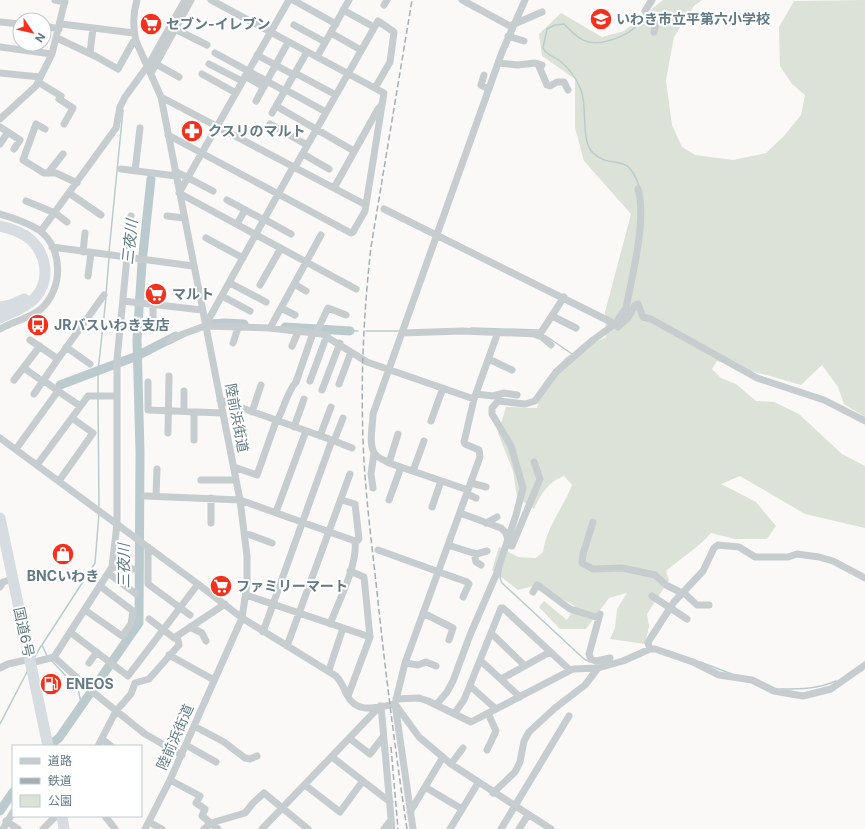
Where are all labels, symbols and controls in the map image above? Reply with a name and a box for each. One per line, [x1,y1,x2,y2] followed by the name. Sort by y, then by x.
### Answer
[588,6,614,32] school or university icon: いわき市立平第六小学校
[616,10,770,27] place label: いわき市立平第六小学校
[138,11,164,37] supermarket icon: セブン-イレブン
[12,12,52,52] north arrow
[166,15,271,32] place label: セブン-イレブン
[32,30,48,45] text: N
[179,118,205,144] pharmacy icon: クスリのマルト
[208,122,306,139] place label: クスリのマルト
[118,217,142,265] water label: 三夜川
[143,281,169,307] supermarket icon: マルト
[172,285,214,302] place label: マルト
[25,312,51,338] bus stop icon: JRバスいわき支店
[54,316,169,333] place label: JRバスいわき支店
[222,382,253,454] street label: 陸前浜街道
[50,541,76,567] shop icon: BNCいわき
[114,542,133,589] water label: 三夜川
[27,567,99,584] place label: BNCいわき
[208,573,234,599] supermarket icon: ファミリーマート
[236,577,348,594] place label: ファミリーマート
[11,605,38,658] street label: 国道6号
[38,671,64,697] fuel station icon: ENEOS
[66,675,114,692] place label: ENEOS
[153,701,197,772] street label: 陸前浜街道
[12,745,142,817] legend
[48,753,72,768] text: 道路
[48,773,72,788] text: 鉄道
[48,793,72,808] text: 公園

